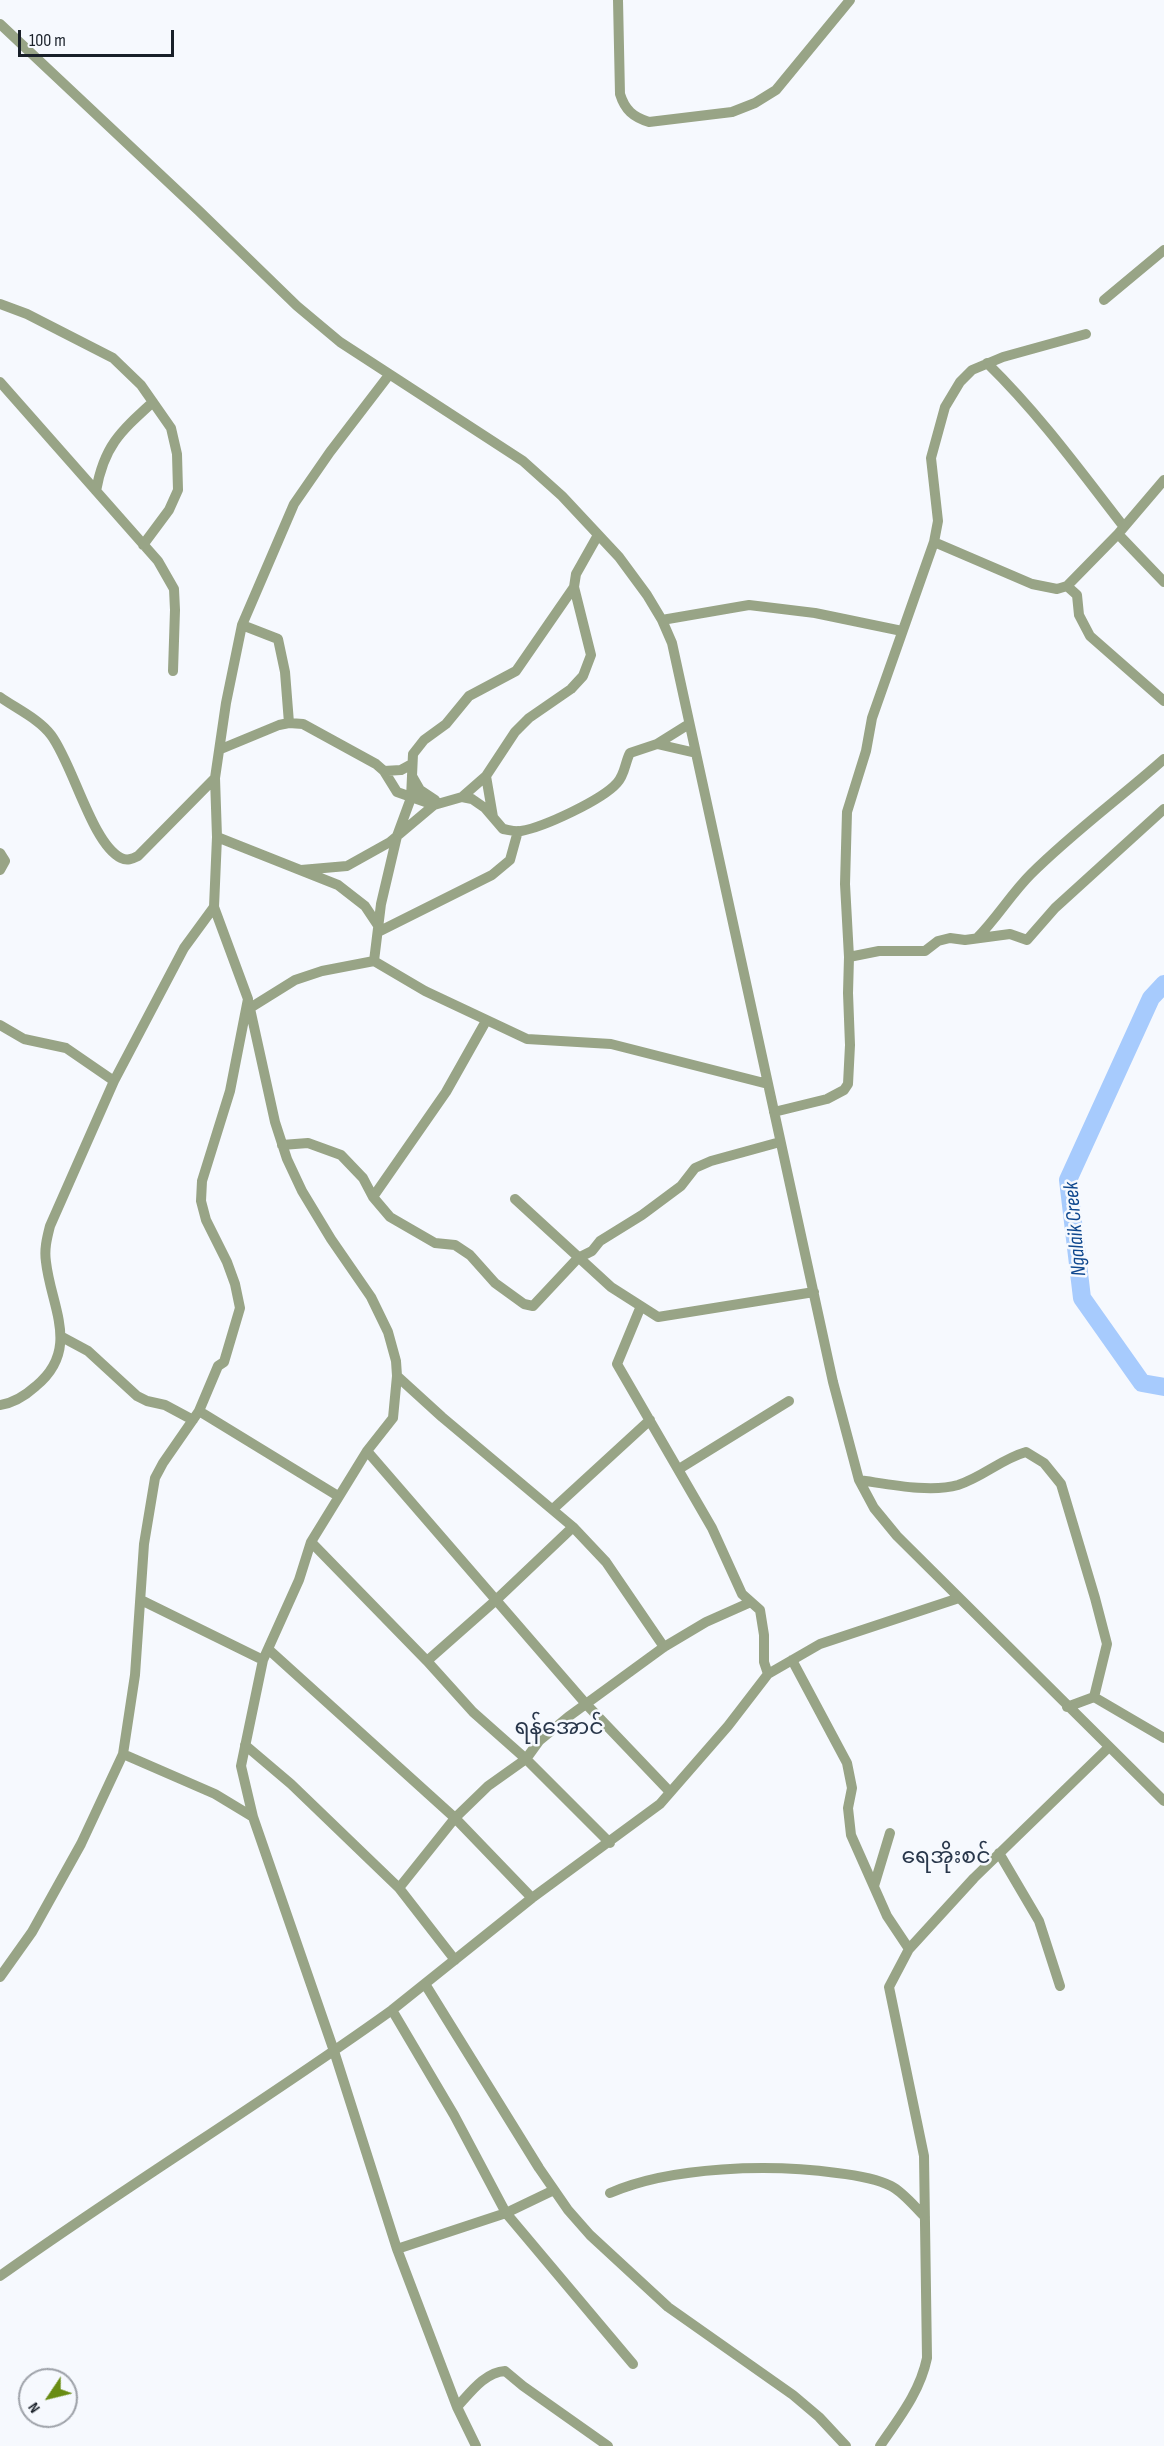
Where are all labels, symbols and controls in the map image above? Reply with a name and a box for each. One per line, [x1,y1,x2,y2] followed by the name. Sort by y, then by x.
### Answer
[21,18,177,56] scale bar
[29,30,66,51] text: 100 m
[1059,1181,1093,1277] water label: Ngalaik Creek
[514,1715,604,1741] district label: ရန်အောင်
[902,1844,990,1870] district label: ရေအိုးစင်
[18,2368,78,2428] north arrow
[24,2399,45,2416] text: N

